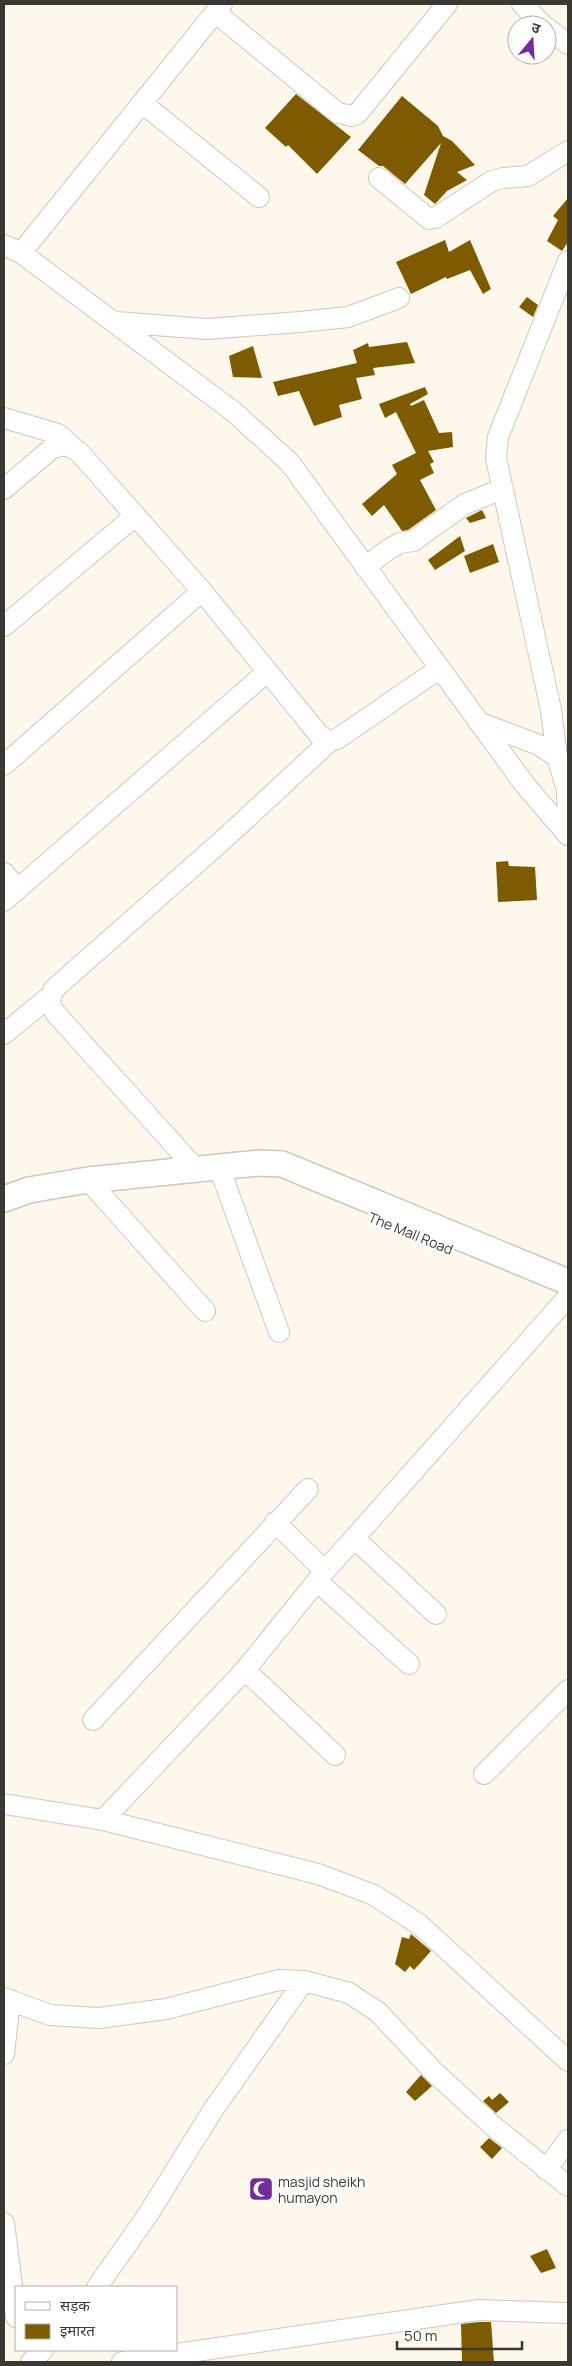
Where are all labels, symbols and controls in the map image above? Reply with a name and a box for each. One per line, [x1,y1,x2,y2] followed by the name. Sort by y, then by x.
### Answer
[507,15,557,65] north arrow
[529,17,544,38] text: उ
[366,1207,456,1259] street label: The Mall Road
[278,2172,365,2207] place label: masjid sheikh humayon
[248,2176,274,2202] mosque icon: masjid sheikh humayon
[15,2286,178,2351] legend
[60,2295,90,2316] text: सड़क
[397,2318,522,2350] scale bar
[60,2320,95,2341] text: इमारत
[404,2325,438,2346] text: 50 m

